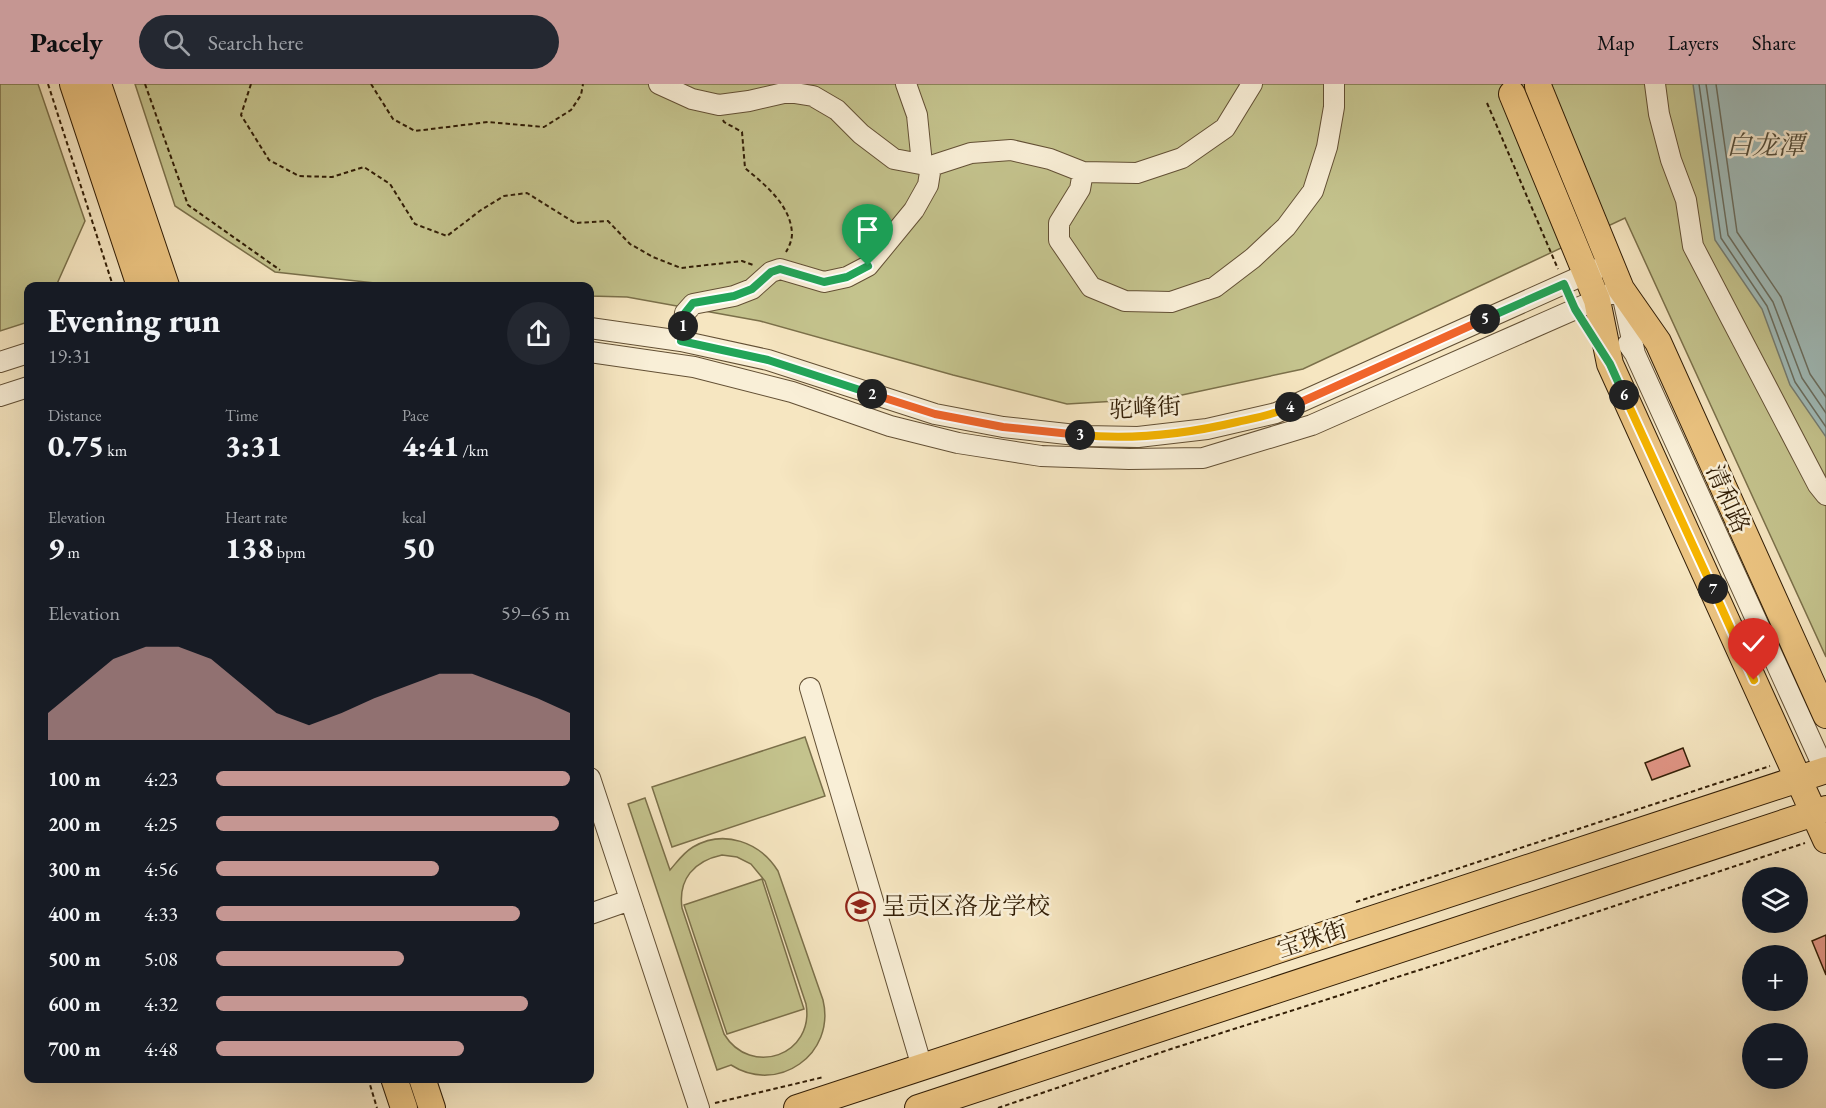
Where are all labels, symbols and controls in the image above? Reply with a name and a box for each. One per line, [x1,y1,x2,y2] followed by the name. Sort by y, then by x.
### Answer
[139,15,559,69] search box
[30,24,103,60] text: Pacely
[160,26,193,59] icon: search
[208,28,303,57] text: Search here
[1597,29,1635,56] text: Map
[1668,29,1719,56] text: Layers
[1752,29,1796,56] text: Share
[1726,128,1808,162] water label: 白龙潭
[842,204,893,266] pin
[851,213,884,246] icon: arrive
[48,299,220,342] text: Evening run
[507,302,570,365] button: share
[1470,304,1500,334] pin: 5
[1481,308,1489,329] text: 5
[668,311,698,341] pin: 1
[679,315,687,336] text: 1
[48,343,91,369] text: 19:31
[857,379,887,409] pin: 2
[1609,380,1639,410] pin: 6
[868,383,876,404] text: 2
[1620,384,1628,405] text: 6
[1108,390,1182,425] street label: 驼峰街
[1275,392,1305,422] pin: 4
[1286,396,1294,417] text: 4
[48,405,101,426] text: Distance
[225,405,258,426] text: Time
[402,405,429,426] text: Pace
[1065,420,1095,450] pin: 3
[1076,424,1084,445] text: 3
[48,426,104,465] text: 0.75
[225,426,282,465] text: 3:31
[402,426,459,465] text: 4:41
[104,440,127,461] text: km
[459,440,489,461] text: /km
[1700,460,1757,538] street label: 清和路
[48,507,106,528] text: Elevation
[225,507,287,528] text: Heart rate
[402,507,426,528] text: kcal
[48,528,64,567] text: 9
[225,528,274,567] text: 138
[402,528,434,567] text: 50
[64,542,80,563] text: m
[274,542,306,563] text: bpm
[1698,574,1728,604] pin: 7
[1709,578,1717,599] text: 7
[48,600,120,626] text: Elevation
[501,600,570,626] text: 59–65 m
[1728,618,1779,680] pin
[1737,627,1770,660] icon: check
[48,766,101,792] text: 100 m
[144,766,178,792] text: 4:23
[48,811,101,837] text: 200 m
[144,811,178,837] text: 4:25
[48,856,101,882] text: 300 m
[144,856,178,882] text: 4:56
[1742,867,1808,1089] map controls
[1742,867,1808,933] button: layers
[845,890,877,922] school or university icon: 呈贡区洛龙学校
[882,890,1050,921] place label: 呈贡区洛龙学校
[48,901,101,927] text: 400 m
[144,901,178,927] text: 4:33
[1273,913,1351,964] street label: 宝珠街
[1742,945,1808,1011] button: +
[48,946,101,972] text: 500 m
[144,946,178,972] text: 5:08
[48,991,101,1017] text: 600 m
[144,991,178,1017] text: 4:32
[1742,1023,1808,1089] button: −
[48,1036,101,1062] text: 700 m
[144,1036,178,1062] text: 4:48

